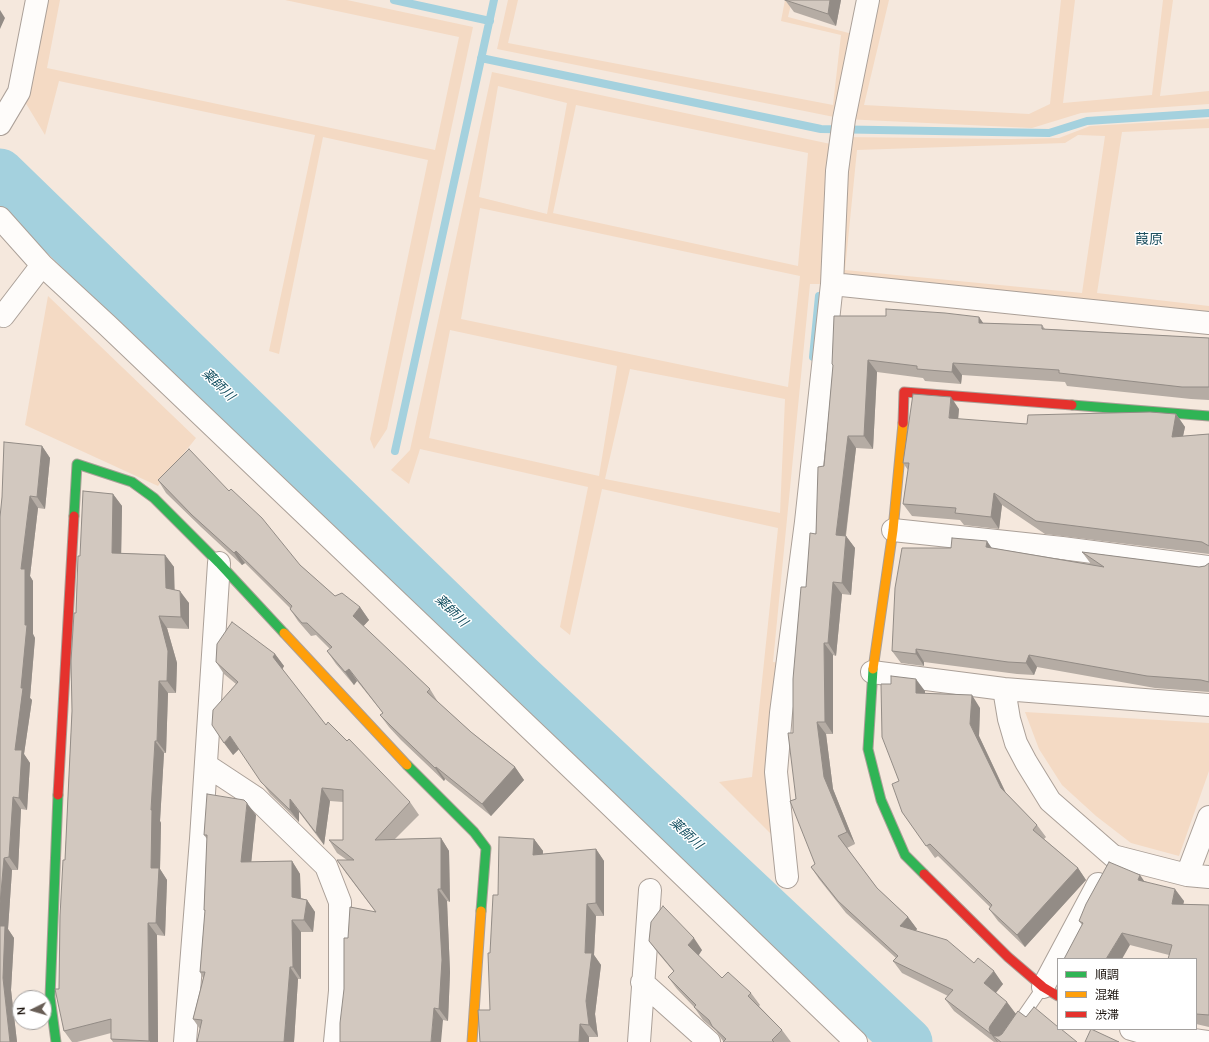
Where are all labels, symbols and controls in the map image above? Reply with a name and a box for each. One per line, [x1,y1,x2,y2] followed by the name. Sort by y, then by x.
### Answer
[1135,232,1163,248] district label: 葭原
[199,366,237,404] water label: 薬師川
[432,592,470,630] water label: 薬師川
[666,815,706,853] water label: 薬師川
[1057,958,1197,1030] legend
[1095,966,1119,983] text: 順調
[1095,986,1119,1003] text: 混雑
[12,990,52,1030] north arrow
[13,1006,28,1016] text: N
[1095,1006,1119,1023] text: 渋滞

